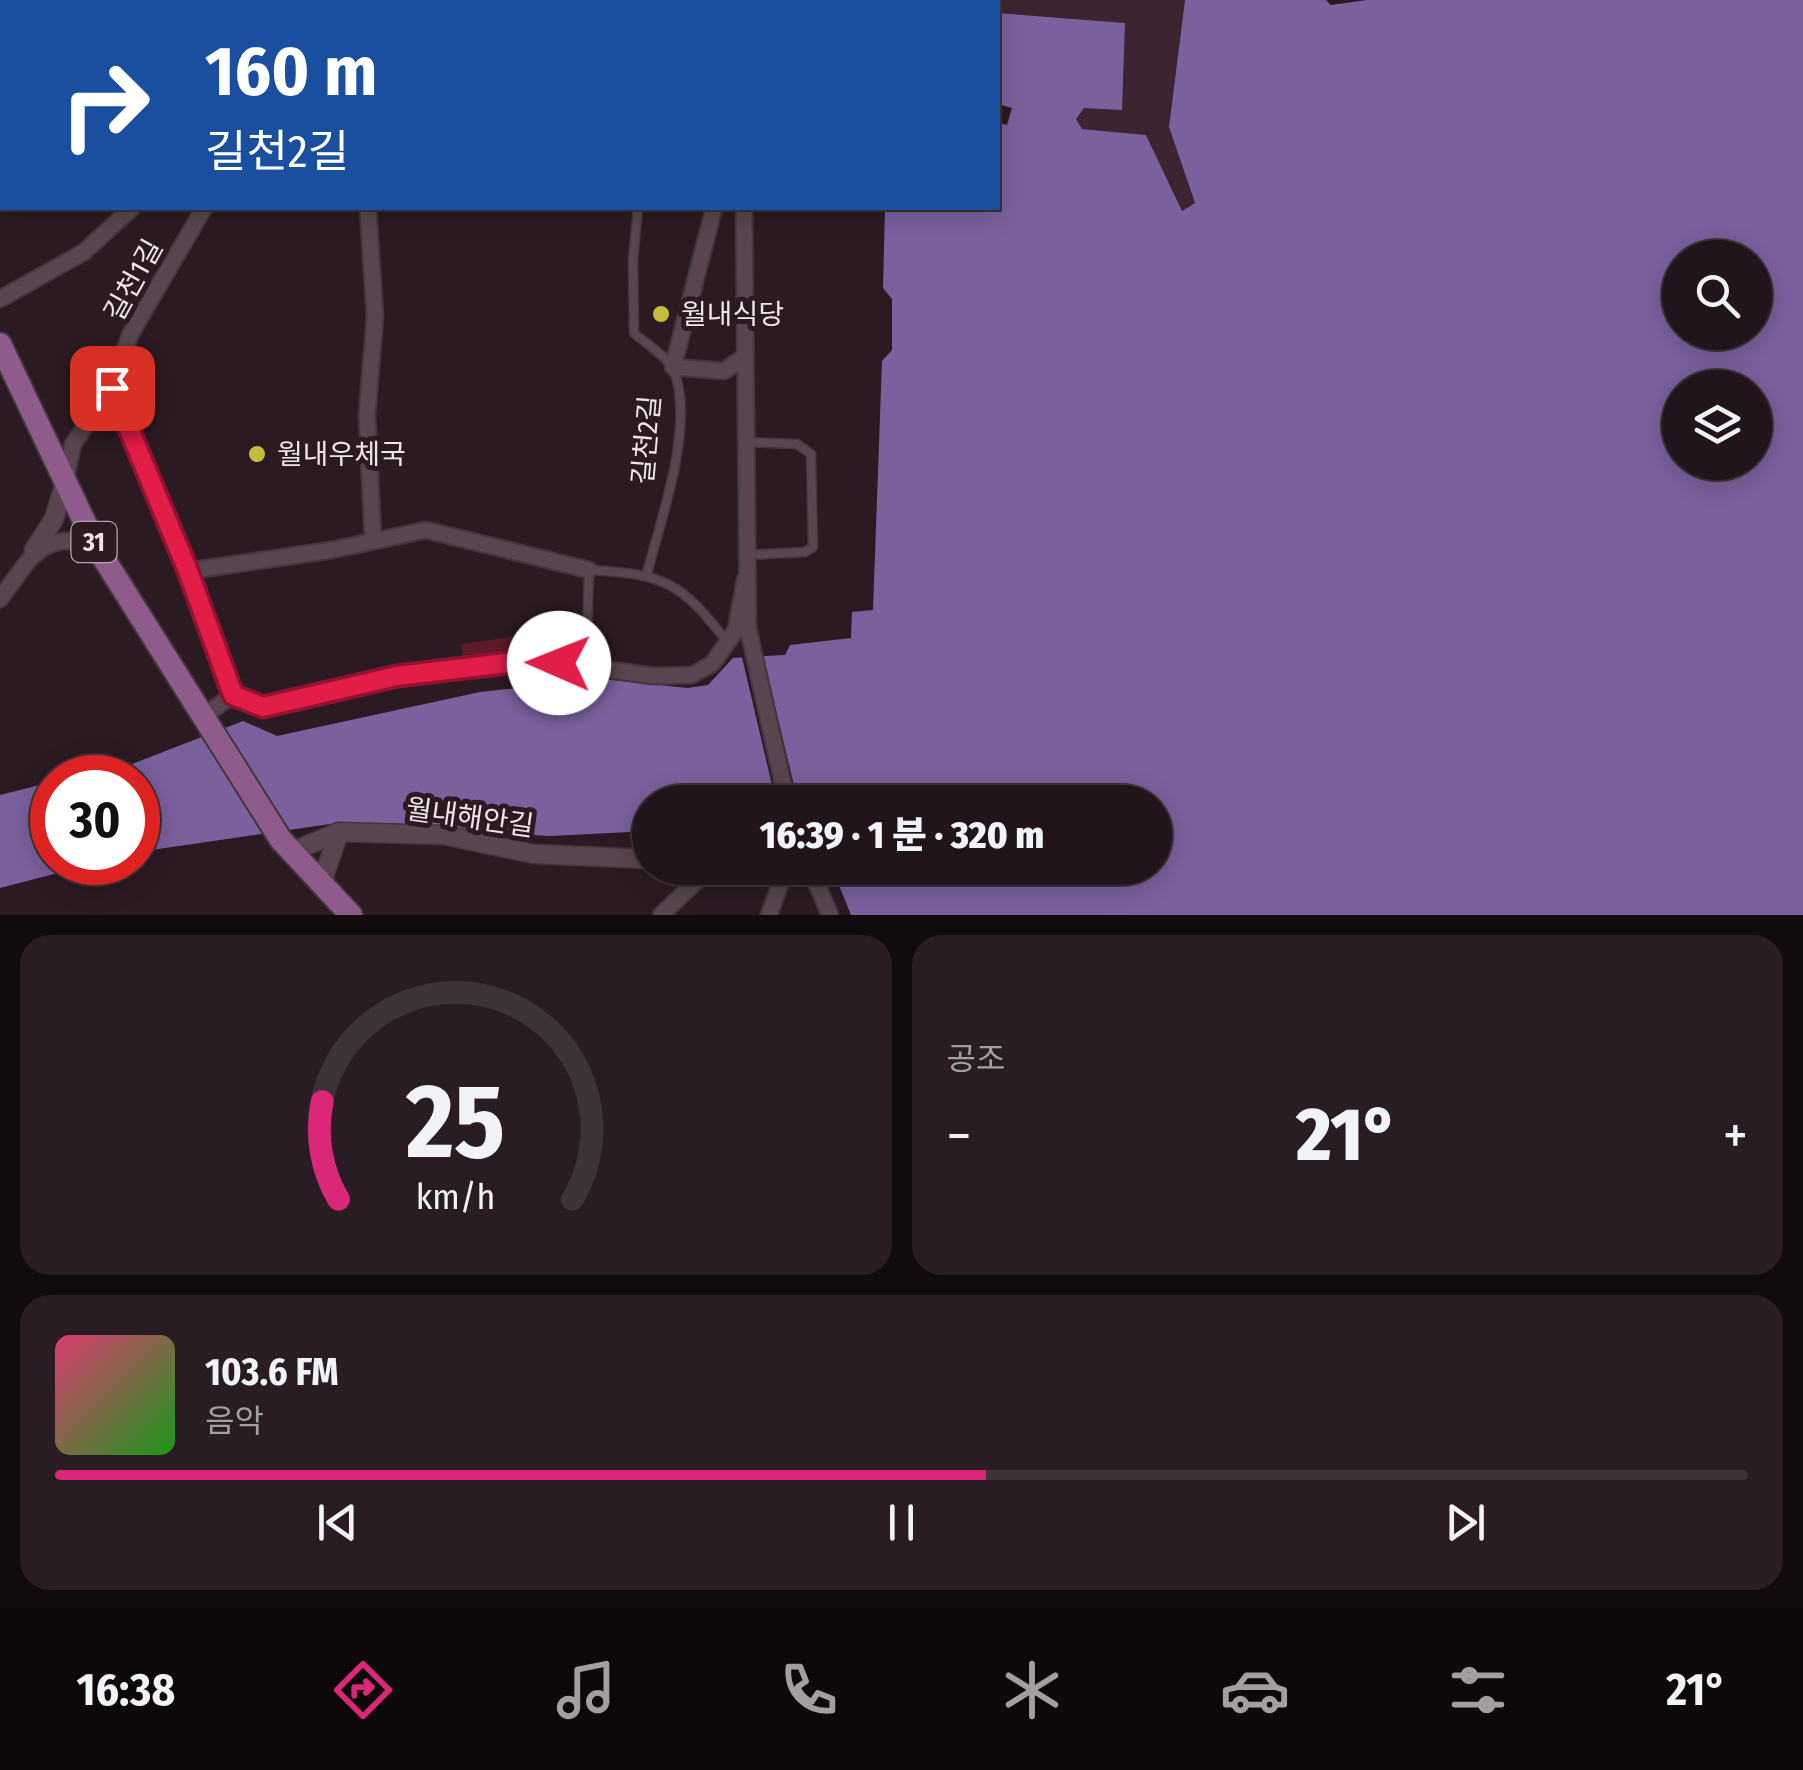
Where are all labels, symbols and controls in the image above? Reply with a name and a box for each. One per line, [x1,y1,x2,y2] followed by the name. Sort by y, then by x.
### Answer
[205,30,377,114] text: 160 m
[40,40,170,170] icon: right
[205,125,349,179] text: 길천2길
[98,234,169,327] street label: 길천1길
[1662,240,1772,480] map controls
[1662,240,1772,350] button: search
[681,298,784,331] place label: 월내식당
[650,303,672,325] marker: 월내식당
[70,346,155,431] pin
[85,361,140,416] icon: arrive
[1662,370,1772,480] button: layers
[626,394,667,486] street label: 길천2길
[277,438,406,471] place label: 월내우체국
[246,443,268,465] marker: 월내우체국
[72,522,116,562] road number: 31
[507,611,611,715] position arrow
[30,755,160,885] speed limit sign: 30
[404,792,536,843] street label: 월내해안길
[760,812,1044,858] text: 16:39 · 1 분 · 320 m
[947,1040,1005,1078] text: 공조
[405,1060,505,1185] text: 25
[1296,1090,1398,1180] text: 21°
[947,1103,971,1169] text: −
[1723,1103,1748,1169] text: +
[416,1176,496,1218] text: km/h
[205,1349,339,1395] text: 103.6 FM
[205,1402,264,1440] text: 음악
[310,1495,365,1550] icon: previous
[874,1495,929,1550] icon: pause
[1438,1495,1493,1550] icon: next
[328,1655,398,1725] icon: directions
[551,1655,621,1725] icon: music
[774,1655,844,1725] icon: phone
[997,1655,1067,1725] icon: climate
[1220,1655,1290,1725] icon: car
[1443,1655,1513,1725] icon: filters
[77,1663,175,1717] text: 16:38
[1666,1663,1726,1717] text: 21°

